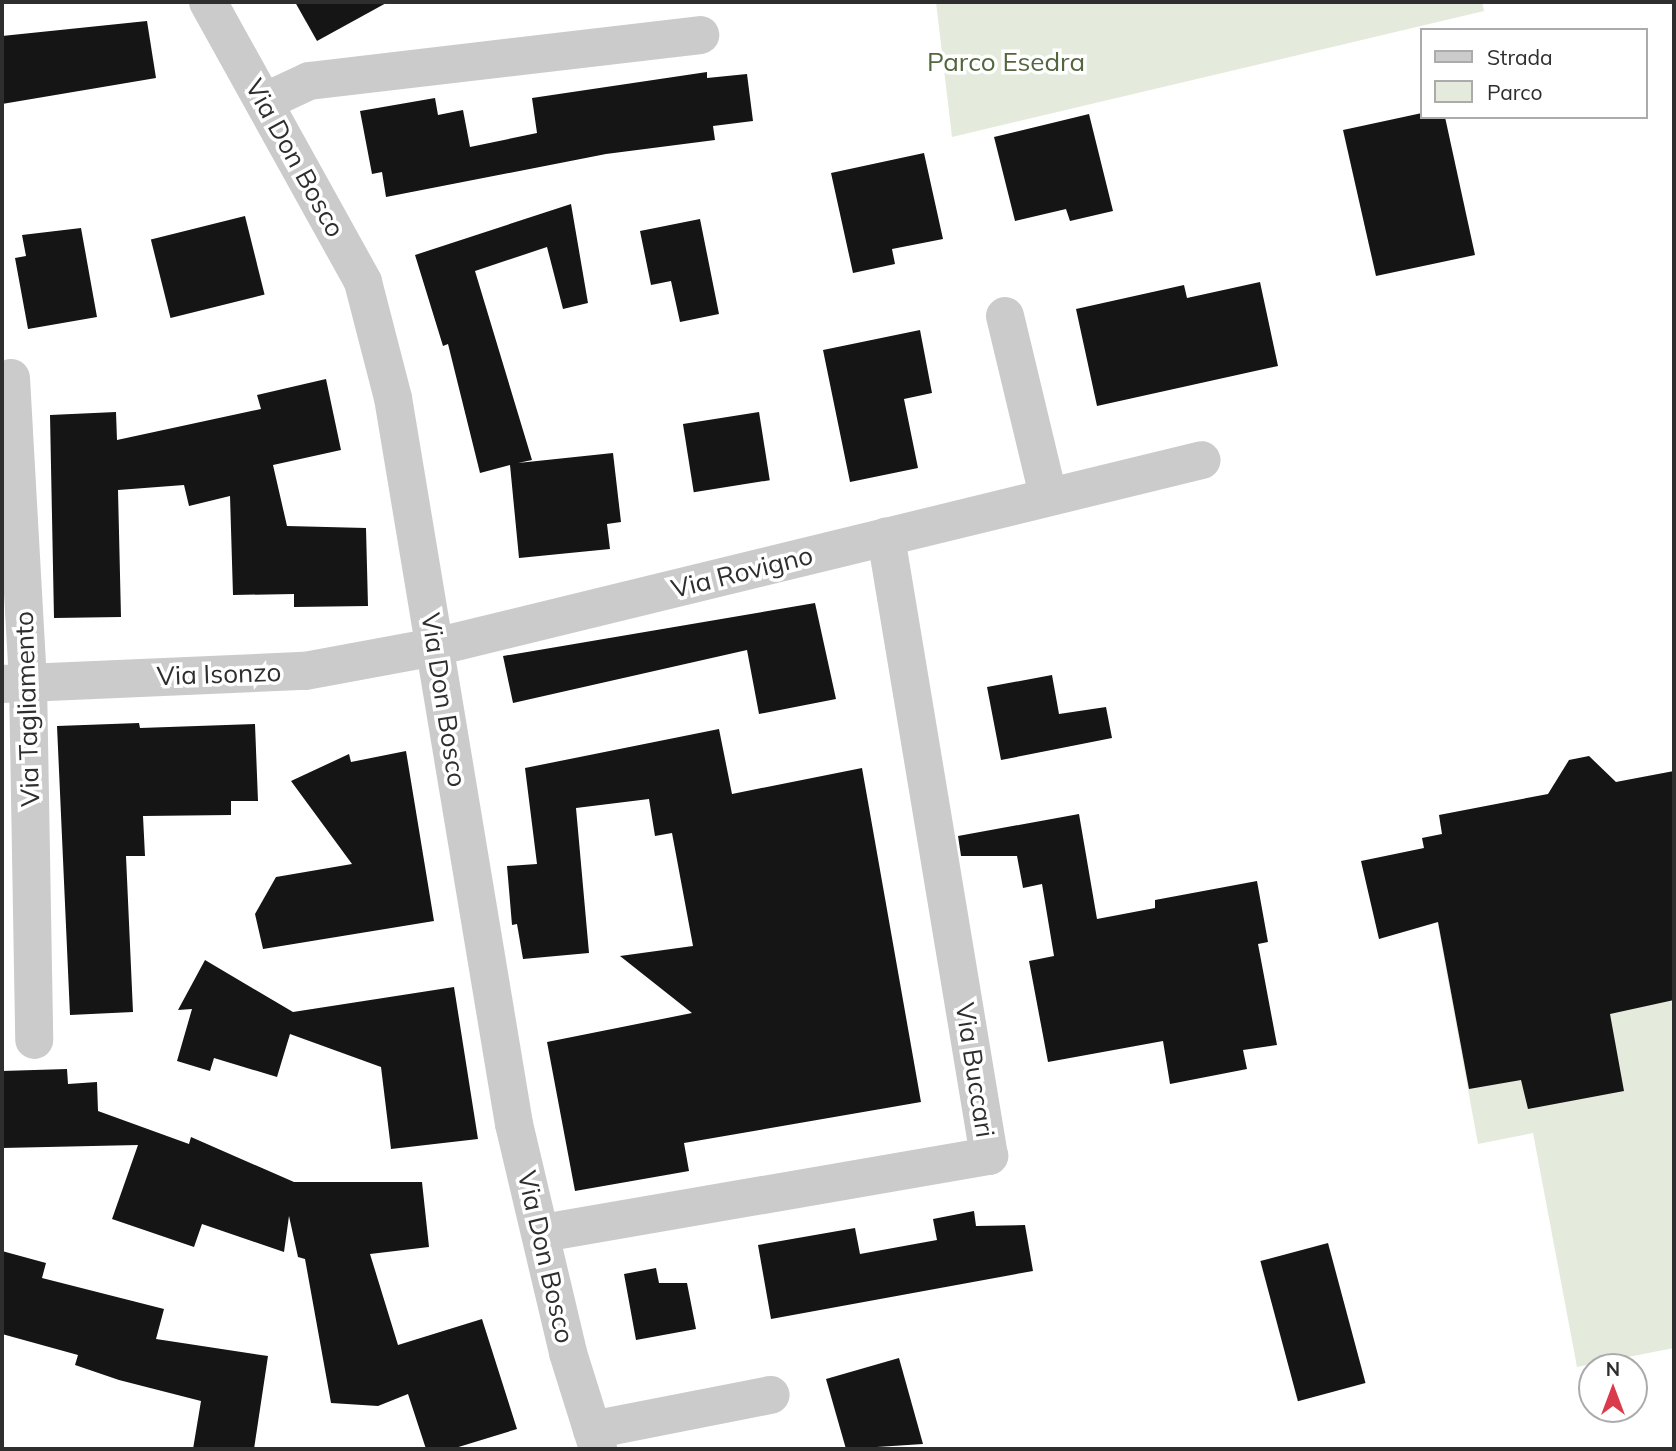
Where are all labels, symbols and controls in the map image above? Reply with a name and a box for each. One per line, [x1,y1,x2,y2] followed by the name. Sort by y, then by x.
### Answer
[1420,28,1648,119] legend
[1487,44,1553,70] text: Strada
[927,46,1085,78] park label: Parco Esedra
[239,74,351,242] street label: Via Don Bosco
[1487,79,1542,105] text: Parco
[668,539,816,605] street label: Via Rovigno
[8,611,46,807] street label: Via Tagliamento
[415,611,473,789] street label: Via Don Bosco
[156,656,282,692] street label: Via Isonzo
[949,1000,1001,1140] street label: Via Buccari
[511,1168,581,1346] street label: Via Don Bosco
[1578,1353,1648,1423] north arrow
[1606,1357,1620,1381] text: N

